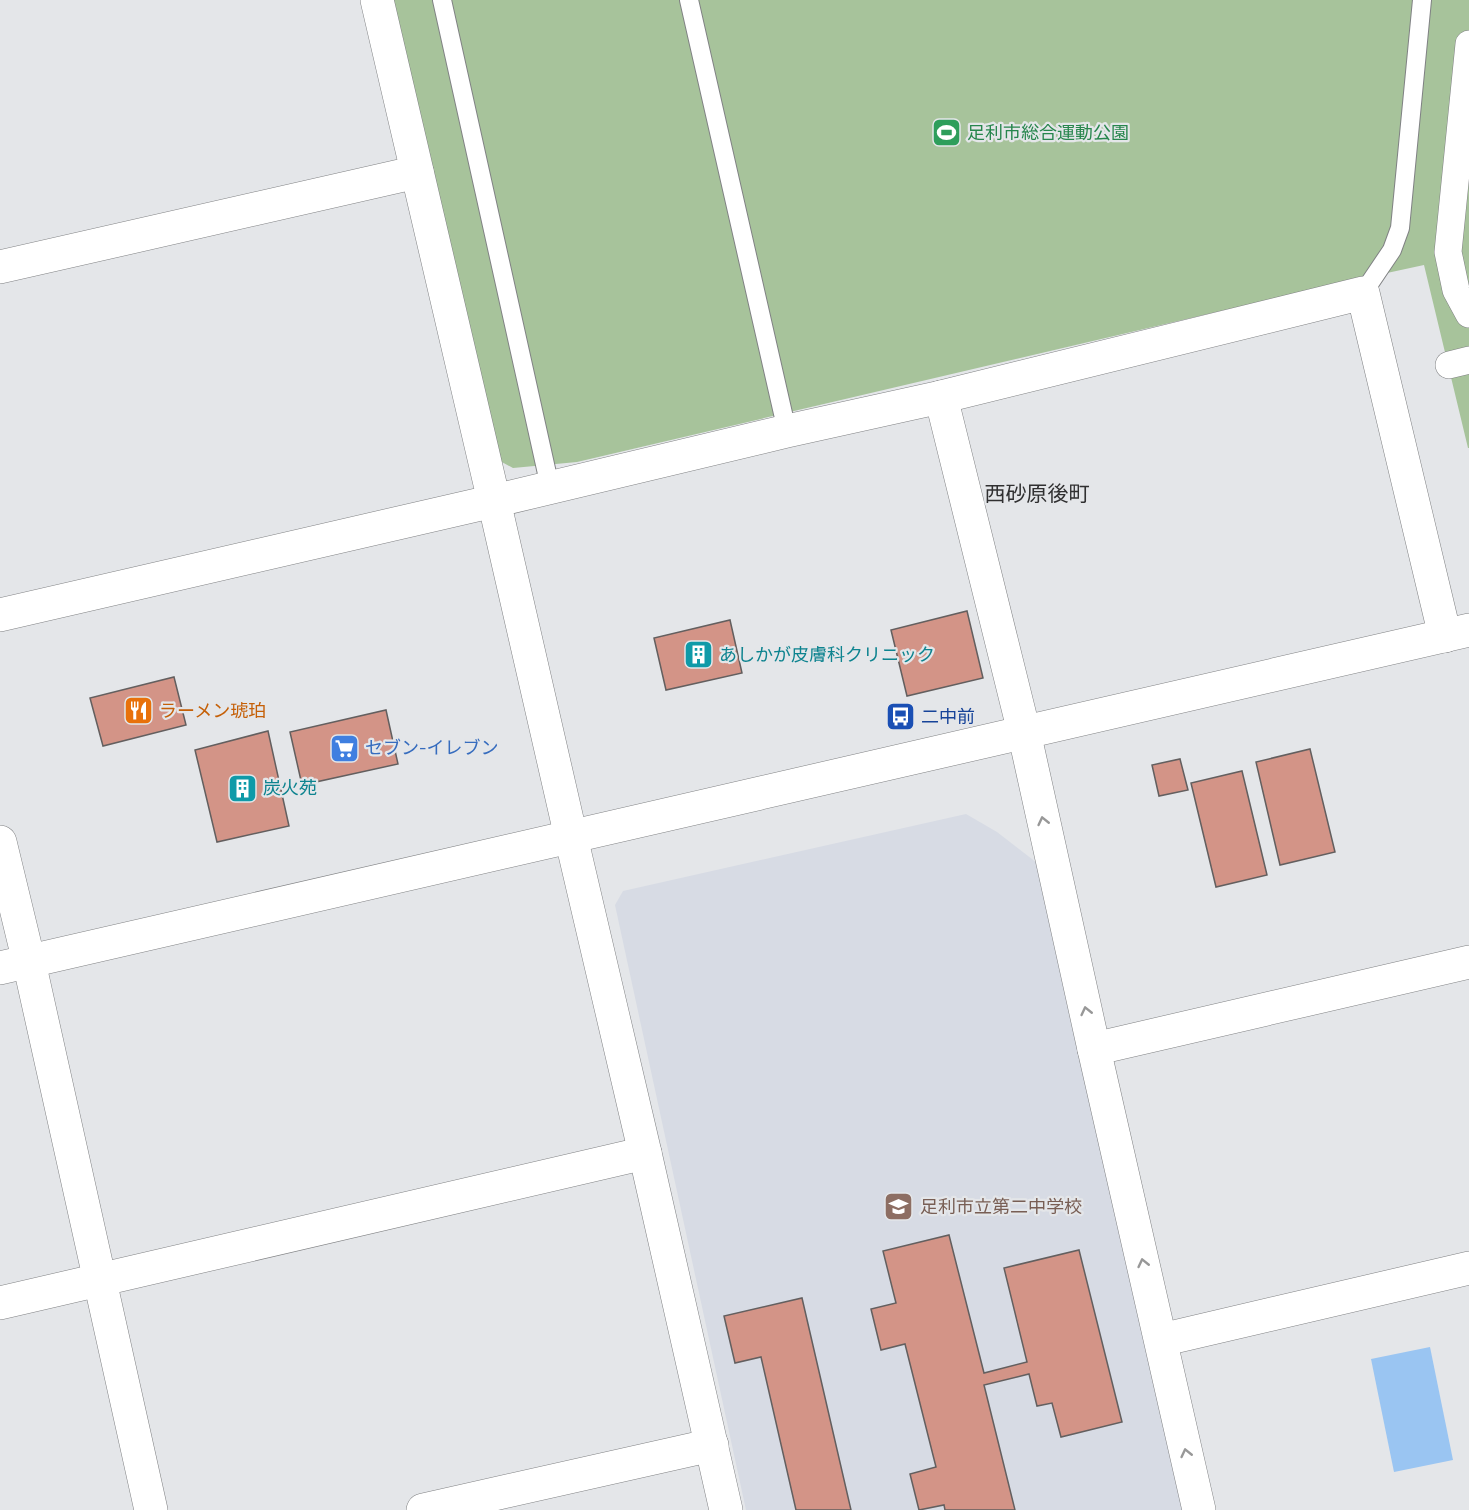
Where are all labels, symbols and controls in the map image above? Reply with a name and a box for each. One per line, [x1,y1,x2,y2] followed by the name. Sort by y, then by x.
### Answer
[930,117,962,149] sports icon: 足利市総合運動公園
[967,122,1129,144] place label: 足利市総合運動公園
[985,481,1090,506] district label: 西砂原後町
[682,639,714,671] building icon: あしかが皮膚科クリニック
[719,644,935,666] place label: あしかが皮膚科クリニック
[122,695,154,727] restaurant icon: ラーメン琥珀
[159,700,266,722] place label: ラーメン琥珀
[884,701,916,733] bus stop icon: 二中前
[921,706,975,728] place label: 二中前
[328,732,360,764] supermarket icon: セブン-イレブン
[365,737,499,759] place label: セブン-イレブン
[226,772,258,804] building icon: 炭火苑
[263,777,317,799] place label: 炭火苑
[1038,816,1051,826] one-way arrow
[1080,1007,1093,1017] one-way arrow
[883,1191,915,1223] school or university icon: 足利市立第二中学校
[920,1196,1082,1218] place label: 足利市立第二中学校
[1138,1258,1151,1268] one-way arrow
[1181,1448,1194,1458] one-way arrow

